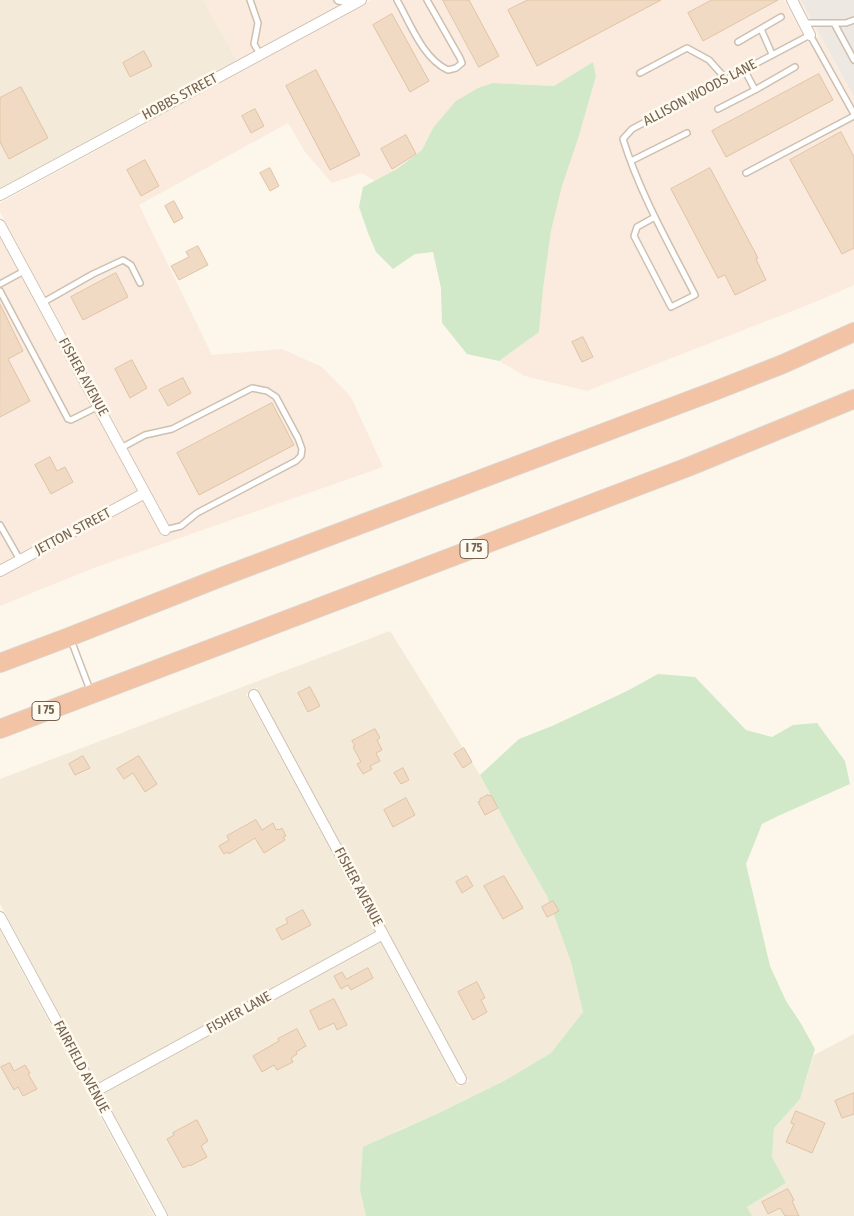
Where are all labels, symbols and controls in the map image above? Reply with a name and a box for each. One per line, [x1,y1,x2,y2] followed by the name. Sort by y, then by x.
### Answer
[640,56,760,130] street label: ALLISON WOODS LANE
[139,70,221,124] street label: HOBBS STREET
[55,335,111,419] street label: FISHER AVENUE
[32,505,114,559] street label: JETTON STREET
[460,540,488,558] road number: I 75
[32,701,60,720] road number: I 75
[330,845,386,929] street label: FISHER AVENUE
[204,988,274,1038] street label: FISHER LANE
[50,1018,112,1116] street label: FAIRFIELD AVENUE

